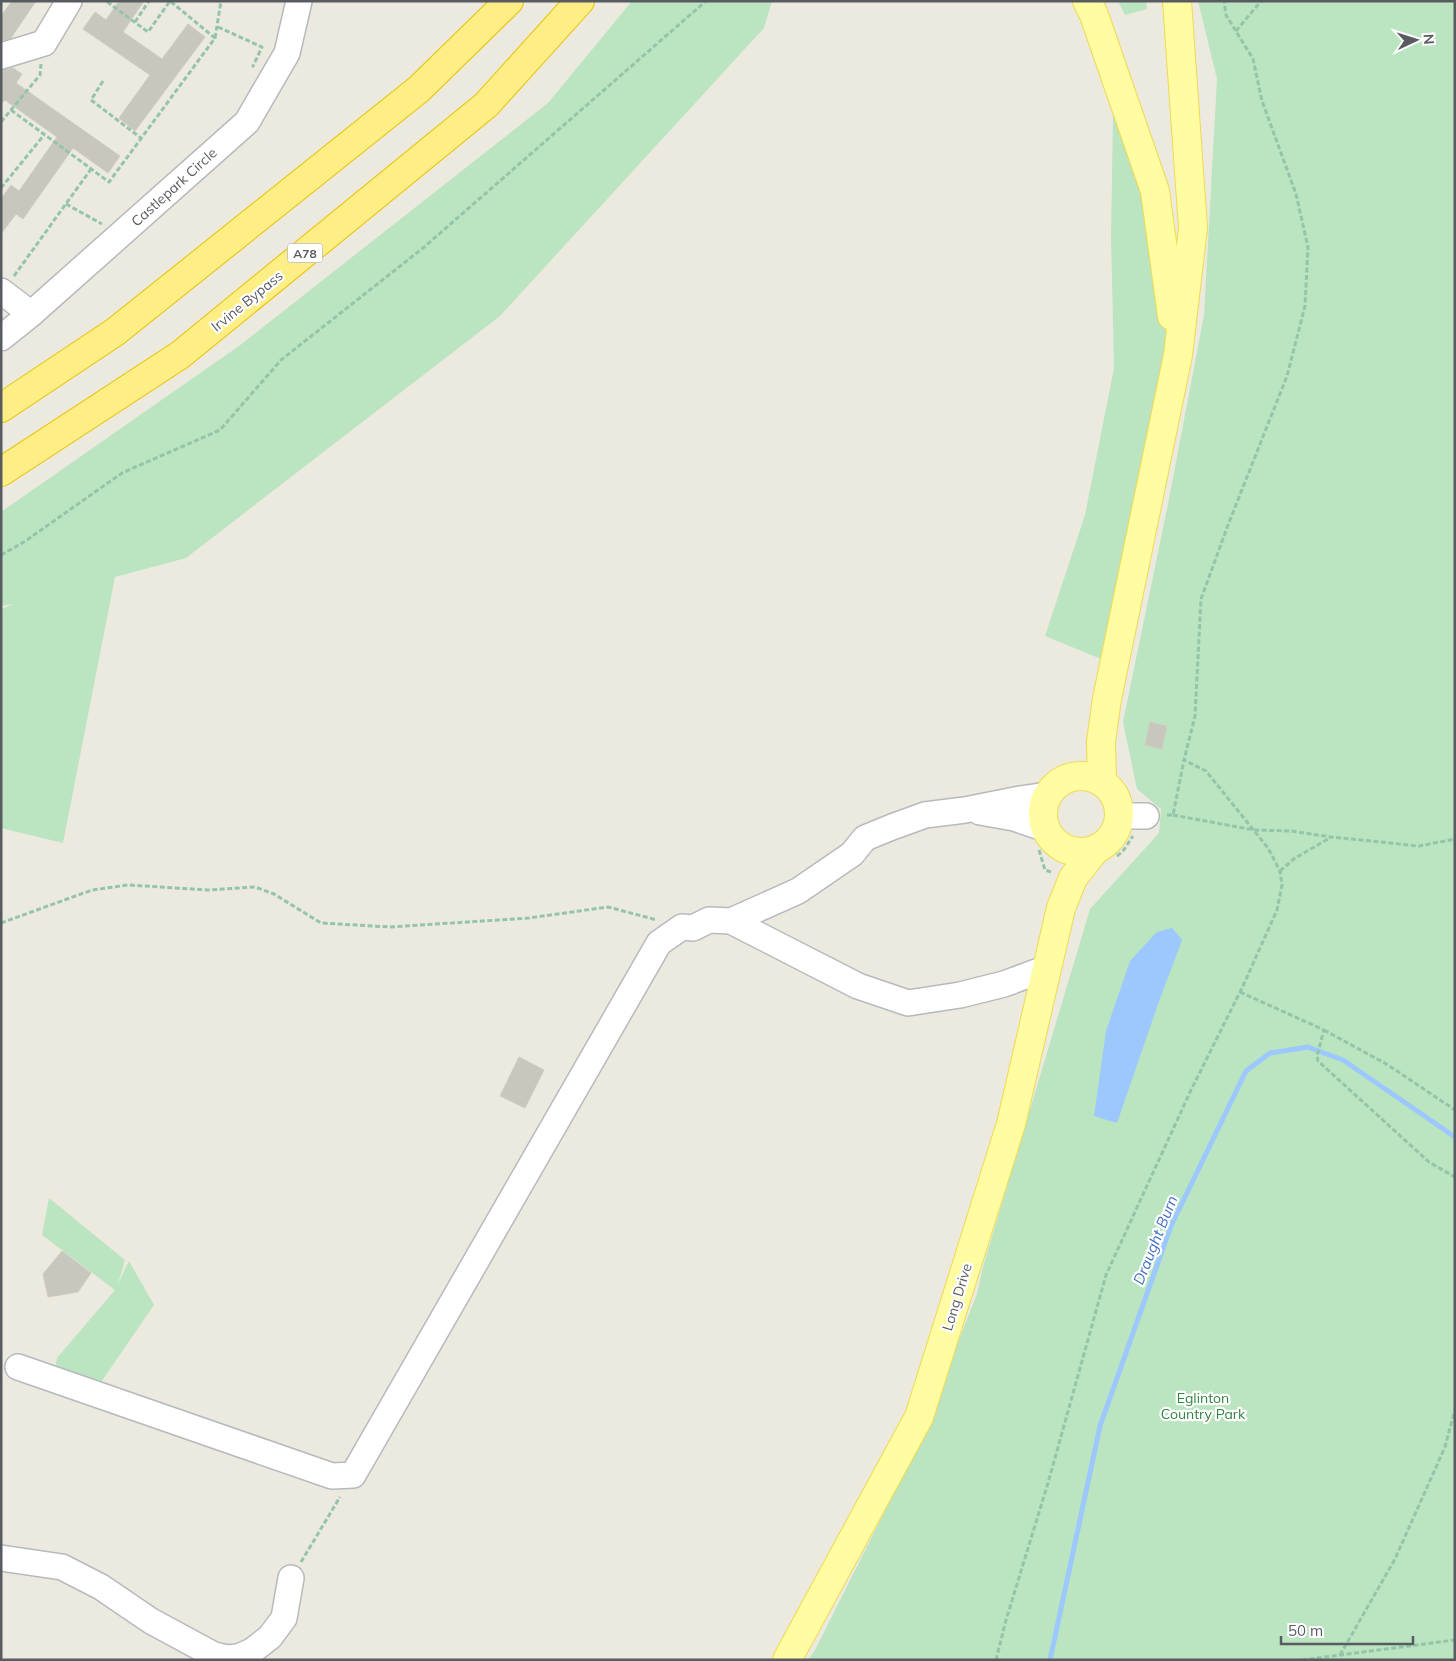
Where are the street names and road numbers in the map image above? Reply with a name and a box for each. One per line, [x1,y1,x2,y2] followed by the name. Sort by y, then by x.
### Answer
[127,144,221,230] street label: Castlepark Circle
[288,244,322,262] road number: A78
[208,267,287,335] street label: Irvine Bypass
[938,1261,976,1333] street label: Long Drive

